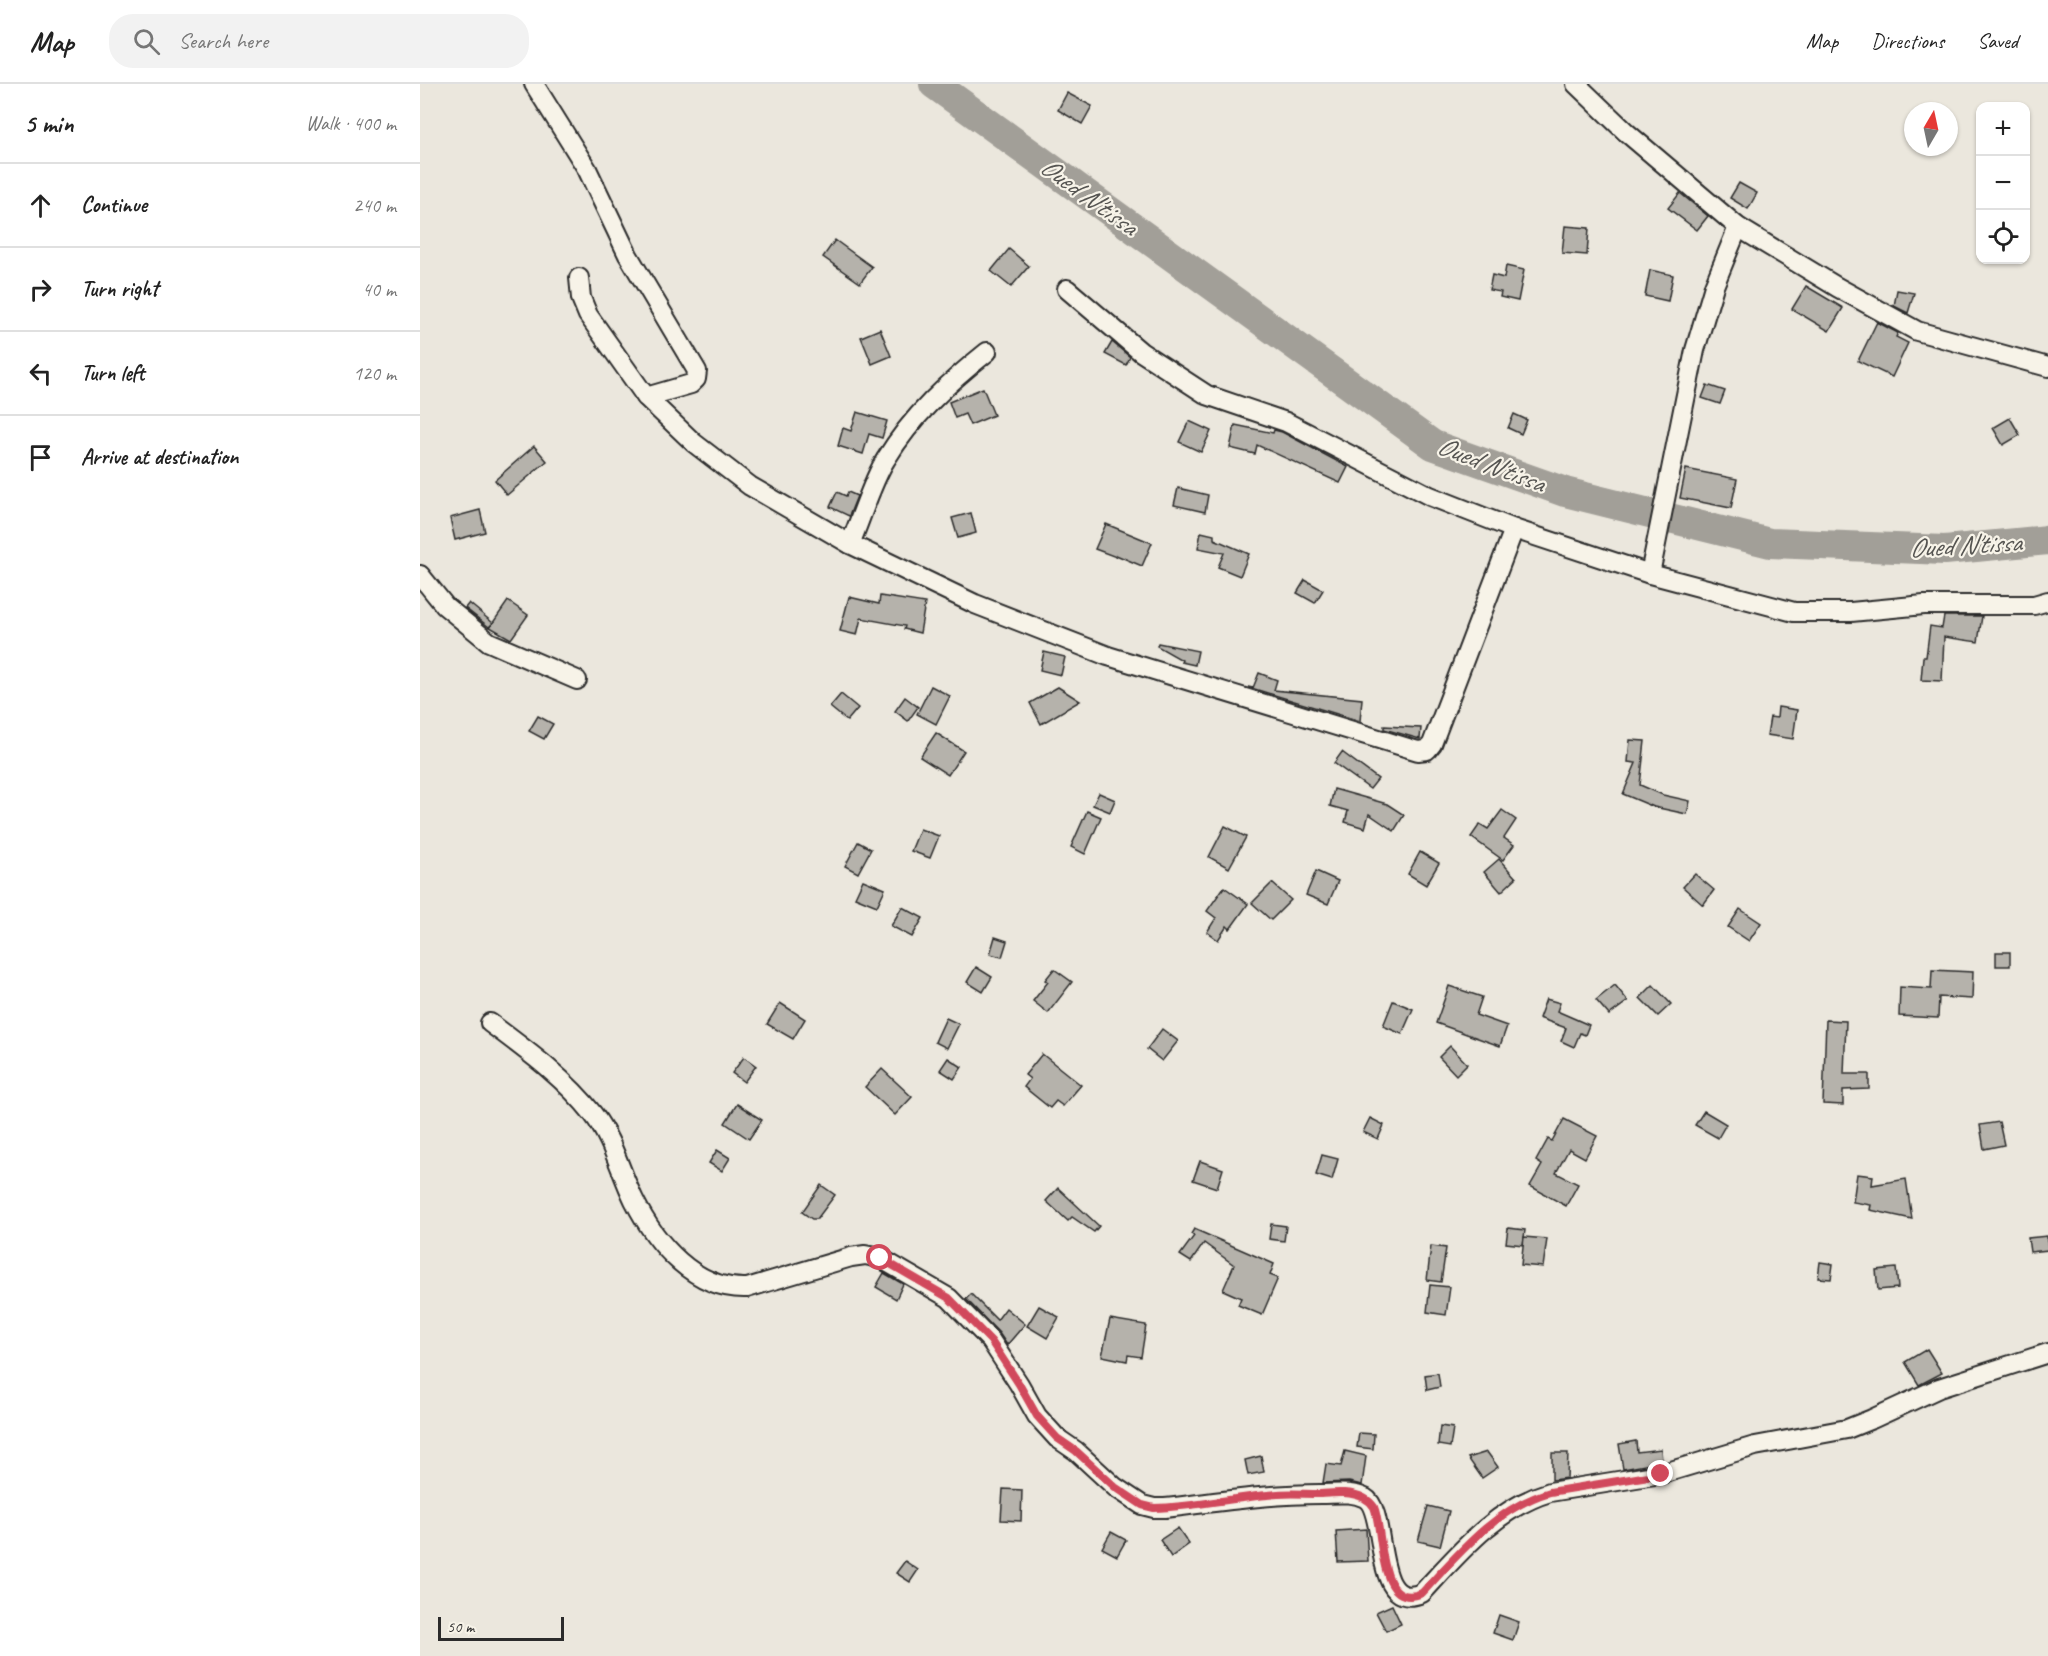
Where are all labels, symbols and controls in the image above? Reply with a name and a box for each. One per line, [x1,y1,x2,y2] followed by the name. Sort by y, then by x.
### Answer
[109,14,529,68] search box
[30,24,73,59] text: Map
[130,25,163,58] icon: search
[178,27,268,55] text: Search here
[1806,28,1838,54] text: Map
[1871,28,1944,54] text: Directions
[1977,28,2018,54] text: Saved
[1904,102,1958,156] north arrow
[1976,102,2030,264] map controls
[1976,102,2030,156] button: +
[24,107,73,140] text: 5 min
[306,111,396,136] text: Walk · 400 m
[1034,149,1146,244] water label: Oued N'tissa
[1976,156,2030,210] button: −
[24,189,57,222] icon: ahead
[81,191,147,219] text: Continue
[353,193,396,218] text: 240 m
[1976,210,2030,264] button: locate
[24,273,57,306] icon: right
[81,275,158,303] text: Turn right
[362,277,396,302] text: 40 m
[24,357,57,390] icon: left
[81,359,145,387] text: Turn left
[353,361,396,386] text: 120 m
[1433,428,1551,501] water label: Oued N'tissa
[24,441,57,474] icon: arrive
[81,443,238,471] text: Arrive at destination
[1908,525,2024,565] water label: Oued N'tissa
[866,1244,892,1270] route start
[1647,1460,1673,1486] route end
[438,1614,564,1642] scale bar
[447,1617,474,1637] text: 50 m

